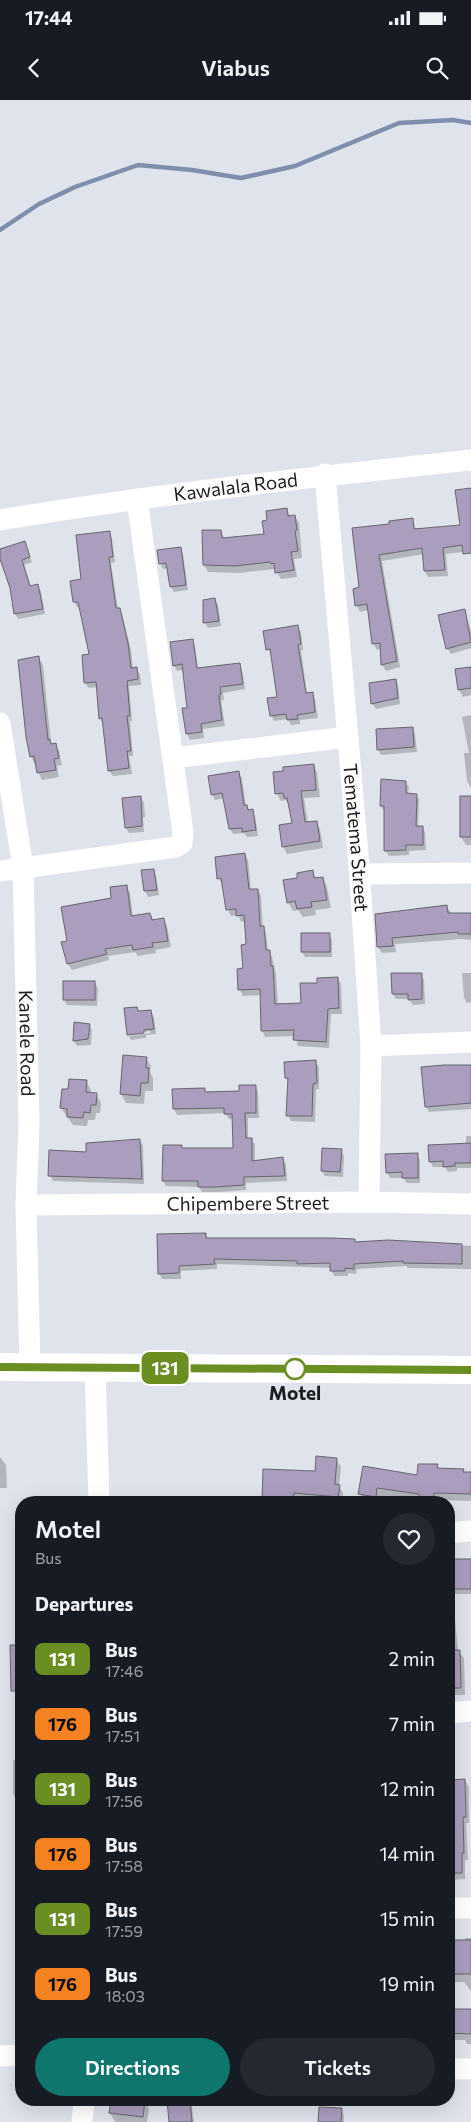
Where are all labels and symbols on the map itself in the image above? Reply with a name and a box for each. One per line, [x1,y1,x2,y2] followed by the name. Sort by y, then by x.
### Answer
[172,467,299,505] street label: Kawalala Road
[339,762,374,913] street label: Tematema Street
[15,990,40,1097] street label: Kanele Road
[167,1190,330,1215] street label: Chipembere Street
[136,1352,194,1384] line badge: 131
[284,1358,306,1380] marker: Motel
[269,1381,321,1404] place label: Motel

